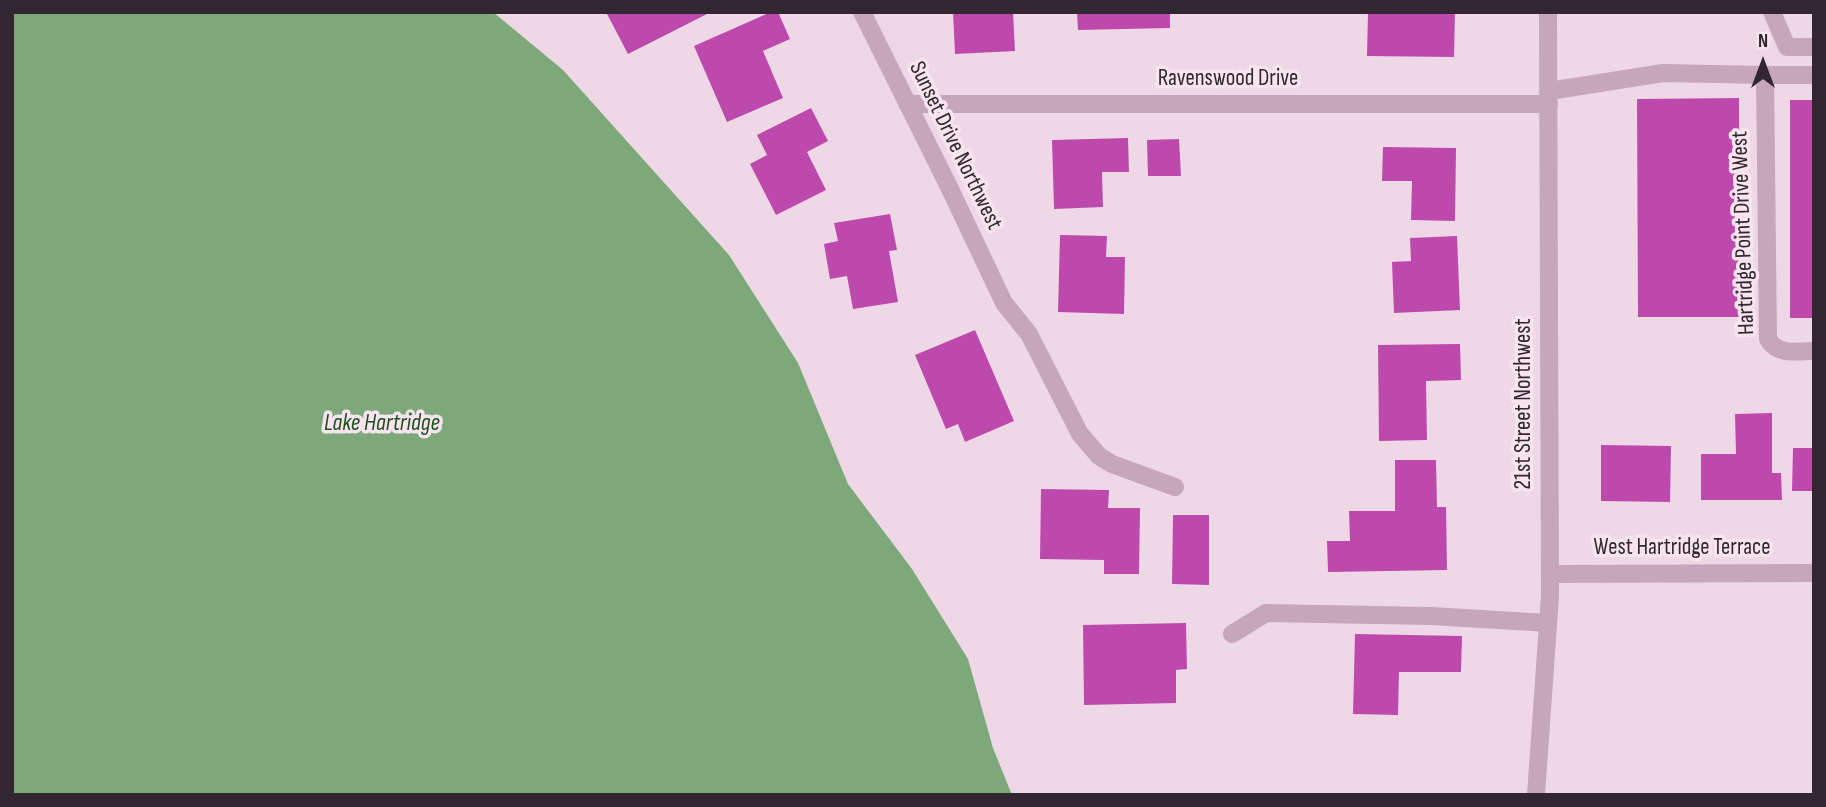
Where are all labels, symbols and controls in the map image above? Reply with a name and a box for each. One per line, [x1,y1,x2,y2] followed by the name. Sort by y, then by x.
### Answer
[1728,28,1798,98] north arrow
[1758,30,1768,53] text: N
[902,57,1008,235] street label: Sunset Drive Northwest
[1158,65,1298,93] street label: Ravenswood Drive
[1727,131,1761,335] street label: Hartridge Point Drive West
[1510,318,1538,490] street label: 21st Street Northwest
[324,410,440,438] water label: Lake Hartridge
[1594,534,1770,562] street label: West Hartridge Terrace

